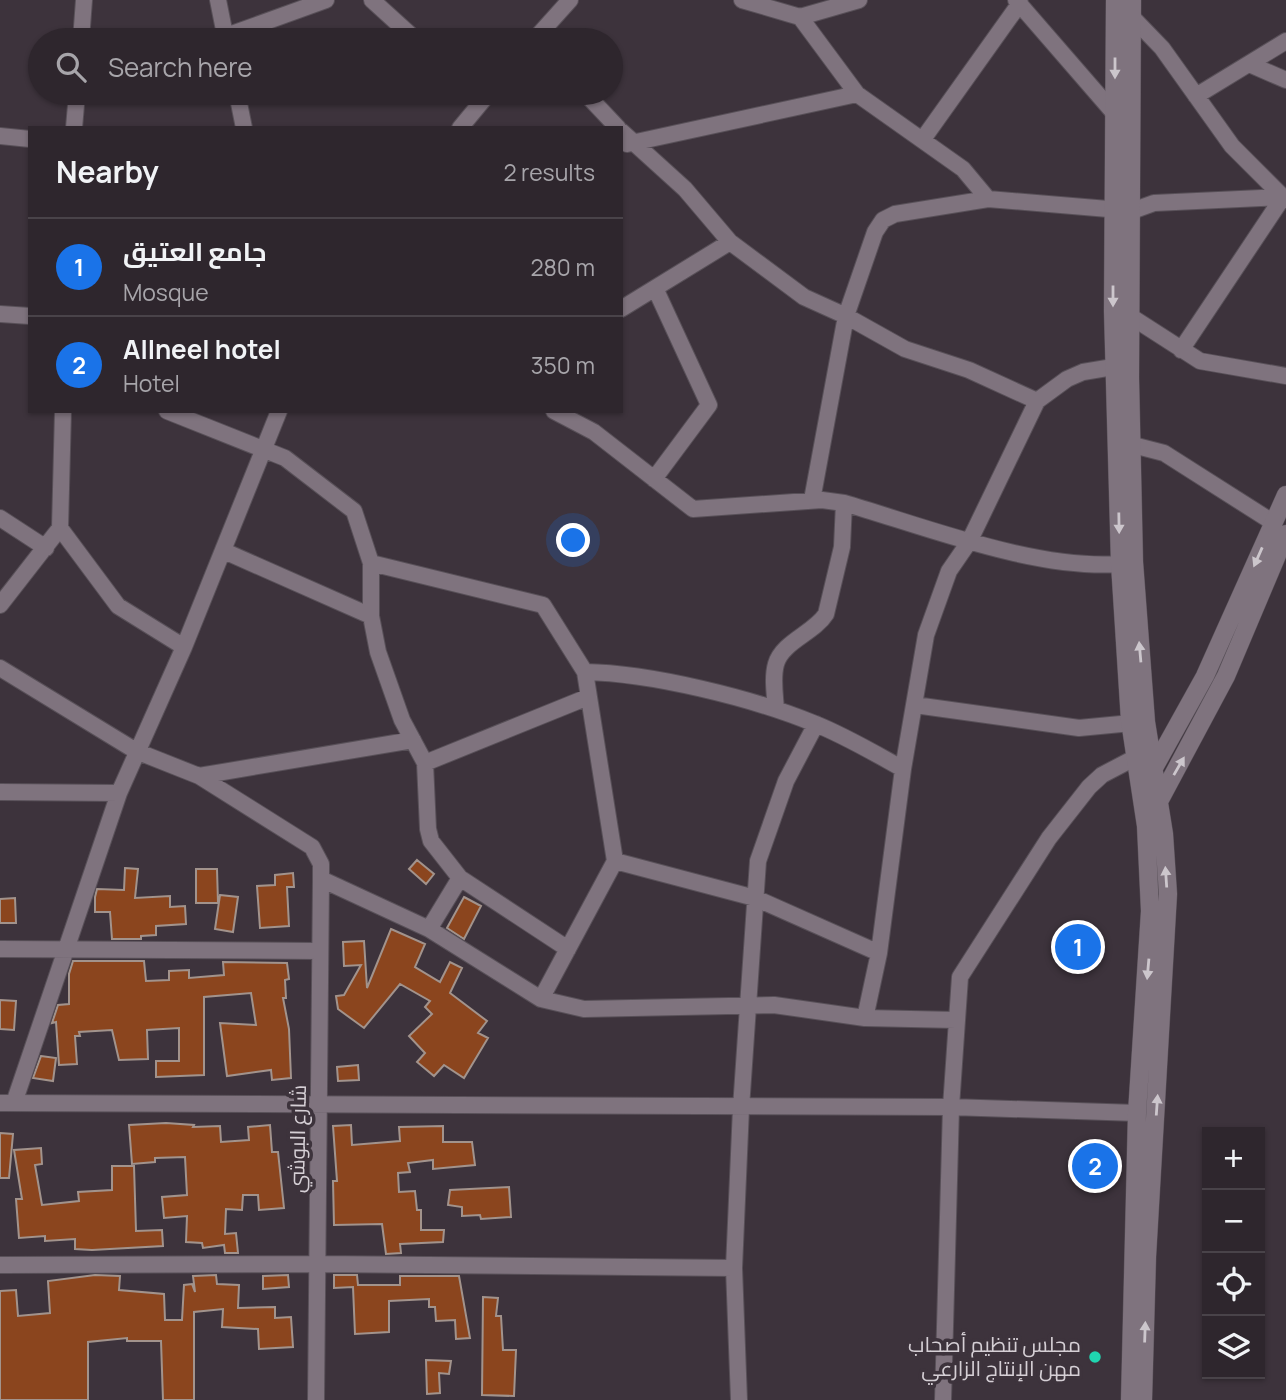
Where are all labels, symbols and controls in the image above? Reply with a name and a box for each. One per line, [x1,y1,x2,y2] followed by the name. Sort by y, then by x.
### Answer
[28,28,623,105] search box
[52,48,90,86] icon: search
[108,49,253,85] text: Search here
[1109,57,1121,79] one-way arrow
[56,151,159,192] text: Nearby
[503,156,595,188] text: 2 results
[123,233,266,269] text: جامع العتيق
[74,251,84,283] text: 1
[530,251,595,283] text: 280 m
[123,276,209,308] text: Mosque
[1107,285,1119,307] one-way arrow
[123,331,281,367] text: Allneel hotel
[72,349,86,381] text: 2
[531,349,595,381] text: 350 m
[123,367,180,399] text: Hotel
[1113,512,1124,534] one-way arrow
[556,523,590,557] your location
[1252,547,1263,568] one-way arrow
[1134,641,1145,663] one-way arrow
[1173,757,1185,776] one-way arrow
[1161,866,1172,888] one-way arrow
[1055,921,1101,973] pin: 1
[1142,959,1153,981] one-way arrow
[282,1084,314,1194] street label: شارع البوشي
[1151,1093,1162,1115] one-way arrow
[1202,1127,1265,1379] map controls
[1202,1127,1265,1190] button: +
[1072,1140,1118,1192] pin: 2
[1202,1190,1265,1253] button: −
[1202,1253,1265,1316] button: locate
[1202,1316,1265,1379] button: layers
[1140,1321,1151,1343] one-way arrow
[908,1330,1081,1385] place label: مجلس تنظيم أصحاب مهن الإنتاج الزارعي
[1087,1349,1103,1365] marker: مجلس تنظيم أصحاب مهن الإنتاج الزارعي

